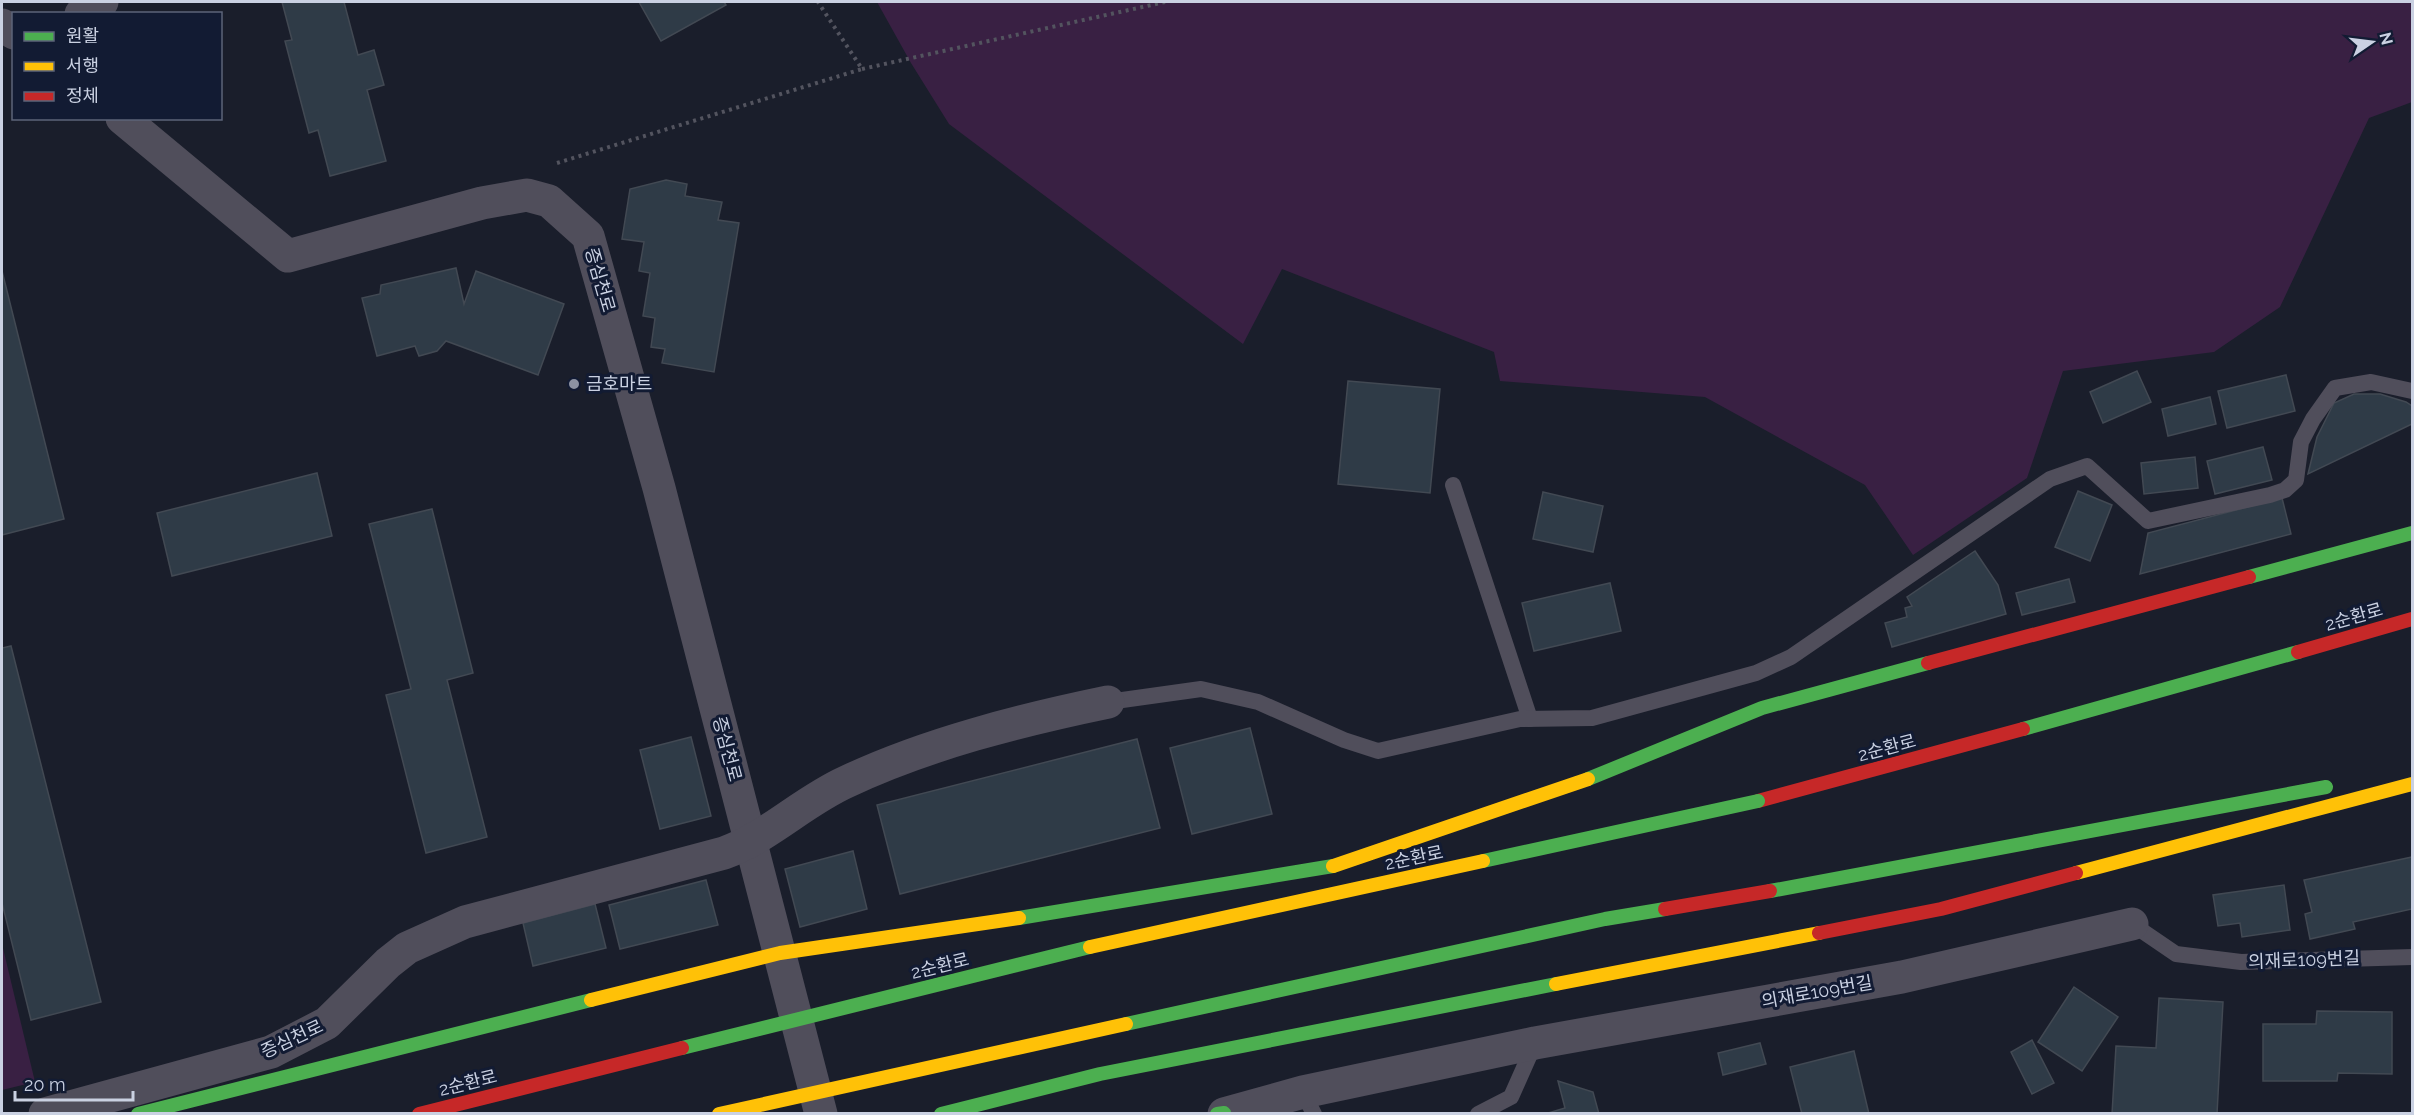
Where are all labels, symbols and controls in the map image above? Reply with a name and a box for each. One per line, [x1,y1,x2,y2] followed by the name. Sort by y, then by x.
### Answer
[12,12,222,120] legend
[2342,12,2402,72] north arrow
[66,25,99,46] text: 원활
[2375,30,2397,47] text: N
[66,55,99,76] text: 서행
[66,85,99,106] text: 정체
[581,245,620,315] street label: 증심천로
[586,373,652,394] place label: 금호마트
[567,377,581,391] marker: 금호마트
[2323,598,2385,635] street label: 2순환로
[709,714,746,784] street label: 증심천로
[1856,730,1918,765] street label: 2순환로
[1383,841,1445,874] street label: 2순환로
[2248,947,2360,972] street label: 의재로109번길
[909,948,971,983] street label: 2순환로
[1760,971,1874,1012] street label: 의재로109번길
[257,1015,326,1062] street label: 증심천로
[15,1064,134,1102] scale bar
[437,1065,499,1100] street label: 2순환로
[24,1074,66,1095] text: 20 m

